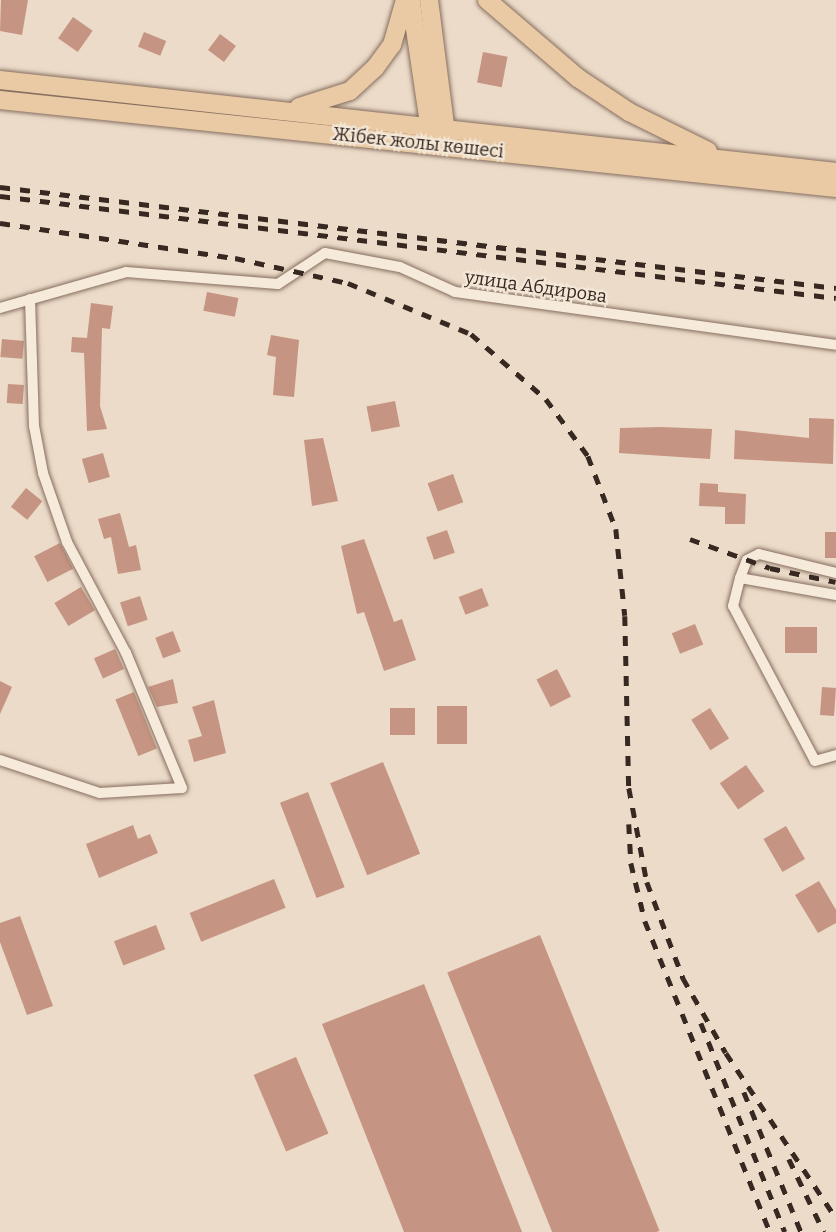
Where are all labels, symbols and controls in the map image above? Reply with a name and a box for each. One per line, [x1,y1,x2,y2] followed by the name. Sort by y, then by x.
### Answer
[331,123,505,163] street label: Жібек жолы көшесі
[464,266,608,308] street label: улица Абдирова

